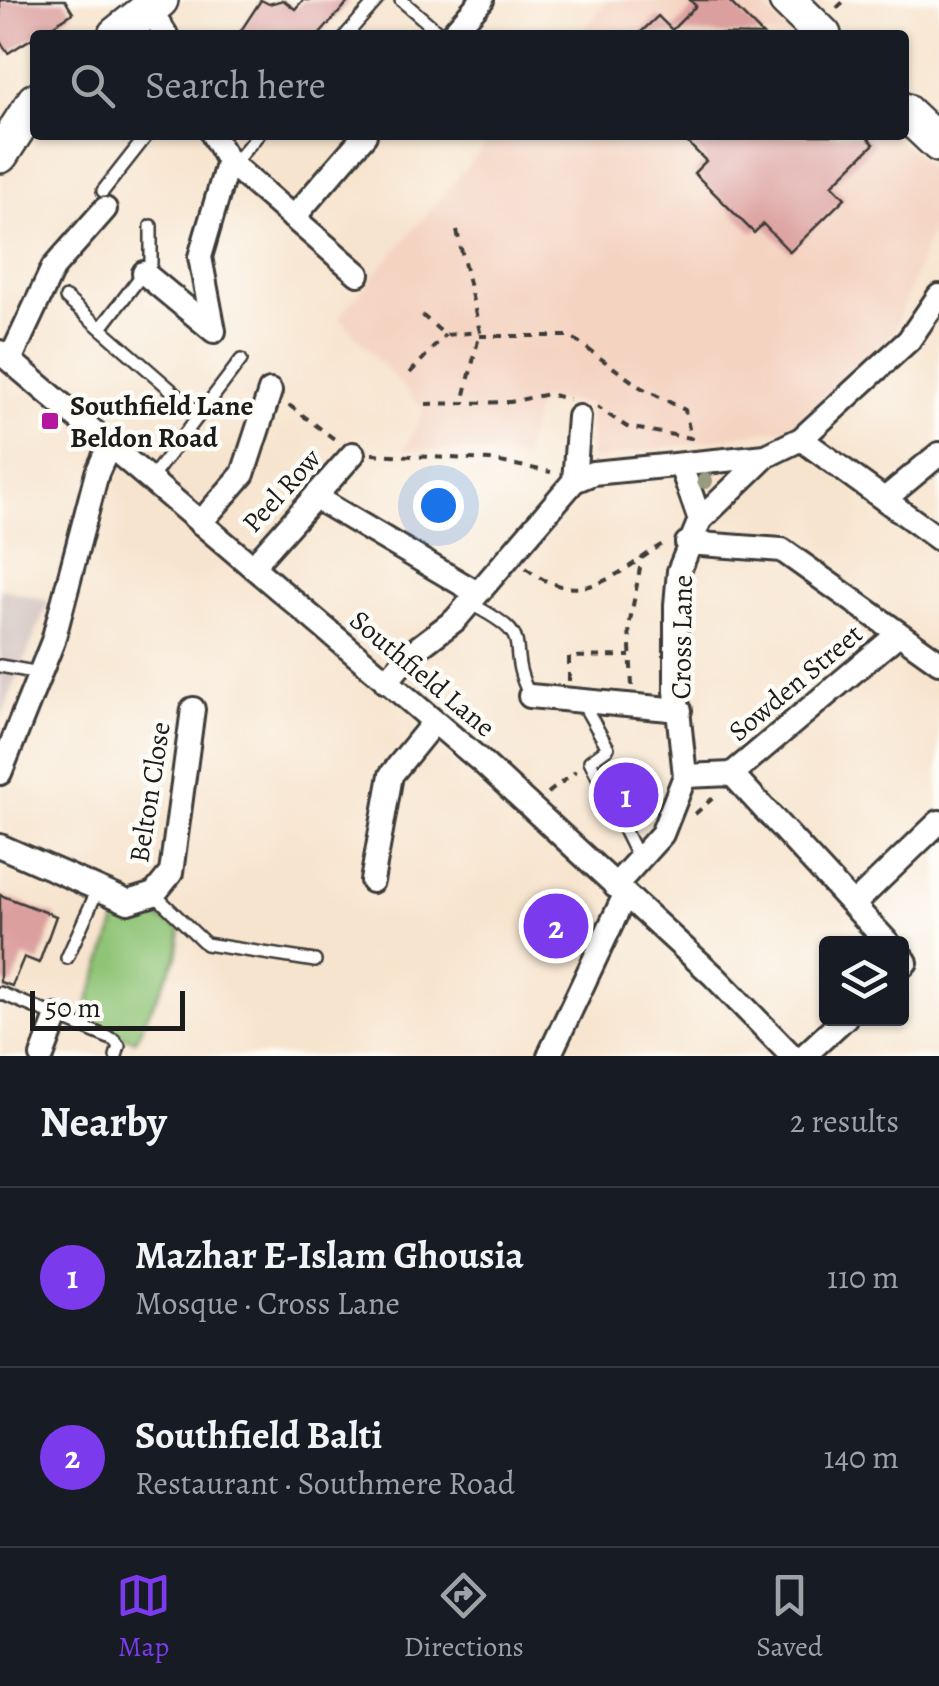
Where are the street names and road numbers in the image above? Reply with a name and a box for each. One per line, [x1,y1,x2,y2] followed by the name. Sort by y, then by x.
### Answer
[234,440,330,541] street label: Peel Row
[662,574,702,700] street label: Cross Lane
[342,602,503,746] street label: Southfield Lane
[720,615,871,750] street label: Sowden Street
[120,719,180,865] street label: Belton Close

